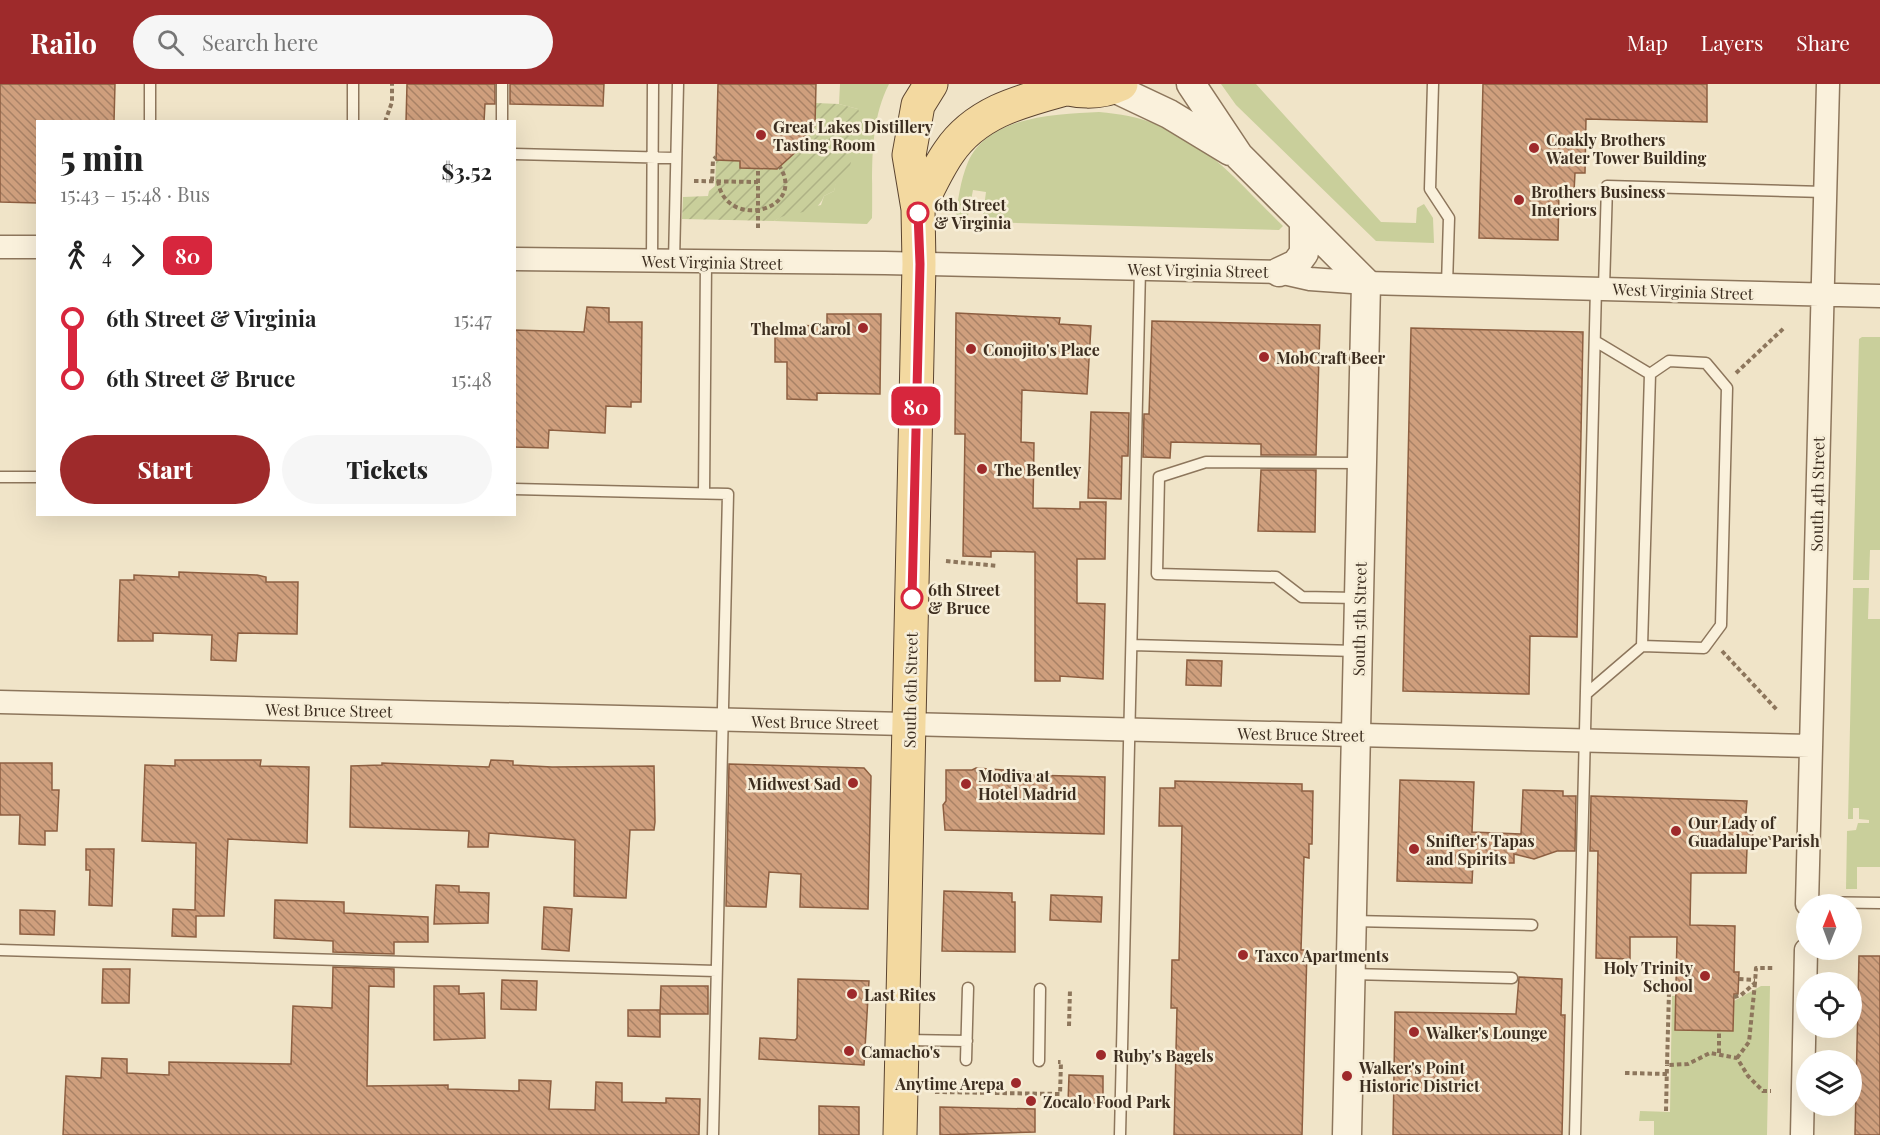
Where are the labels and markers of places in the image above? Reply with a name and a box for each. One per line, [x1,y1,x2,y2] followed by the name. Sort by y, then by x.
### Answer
[773,116,934,155] place label: Great Lakes Distillery Tasting Room
[754,128,768,142] marker: Great Lakes Distillery Tasting Room
[1545,129,1706,168] place label: Coakly Brothers Water Tower Building
[1527,141,1541,155] marker: Coakly Brothers Water Tower Building
[1531,181,1665,220] place label: Brothers Business Interiors
[1512,193,1526,207] marker: Brothers Business Interiors
[934,194,1012,233] place label: 6th Street & Virginia
[907,202,929,224] marker: 6th Street & Virginia
[751,318,851,339] place label: Thelma Carol
[856,321,870,335] marker: Thelma Carol
[983,339,1100,360] place label: Conojito's Place
[964,342,978,356] marker: Conojito's Place
[1276,347,1386,368] place label: MobCraft Beer
[1257,350,1271,364] marker: MobCraft Beer
[994,459,1082,480] place label: The Bentley
[975,462,989,476] marker: The Bentley
[928,579,1000,618] place label: 6th Street & Bruce
[901,587,923,609] marker: 6th Street & Bruce
[978,765,1077,804] place label: Modiva at Hotel Madrid
[747,773,841,794] place label: Midwest Sad
[846,776,860,790] marker: Midwest Sad
[959,777,973,791] marker: Modiva at Hotel Madrid
[1688,812,1820,851] place label: Our Lady of Guadalupe Parish
[1669,824,1683,838] marker: Our Lady of Guadalupe Parish
[1426,830,1535,869] place label: Snifter's Tapas and Spirits
[1407,842,1421,856] marker: Snifter's Tapas and Spirits
[1255,945,1389,966] place label: Taxco Apartments
[1236,948,1250,962] marker: Taxco Apartments
[1603,957,1694,996] place label: Holy Trinity School
[1698,969,1712,983] marker: Holy Trinity School
[864,984,936,1005] place label: Last Rites
[845,987,859,1001] marker: Last Rites
[1425,1022,1547,1043] place label: Walker's Lounge
[1407,1025,1421,1039] marker: Walker's Lounge
[861,1041,940,1062] place label: Camacho's
[842,1044,856,1058] marker: Camacho's
[1113,1045,1214,1066] place label: Ruby's Bagels
[1094,1048,1108,1062] marker: Ruby's Bagels
[1358,1057,1480,1096] place label: Walker's Point Historic District
[1340,1069,1354,1083] marker: Walker's Point Historic District
[894,1073,1005,1094] place label: Anytime Arepa
[1009,1076,1023,1090] marker: Anytime Arepa
[1043,1091,1171,1112] place label: Zocalo Food Park
[1024,1094,1038,1108] marker: Zocalo Food Park

